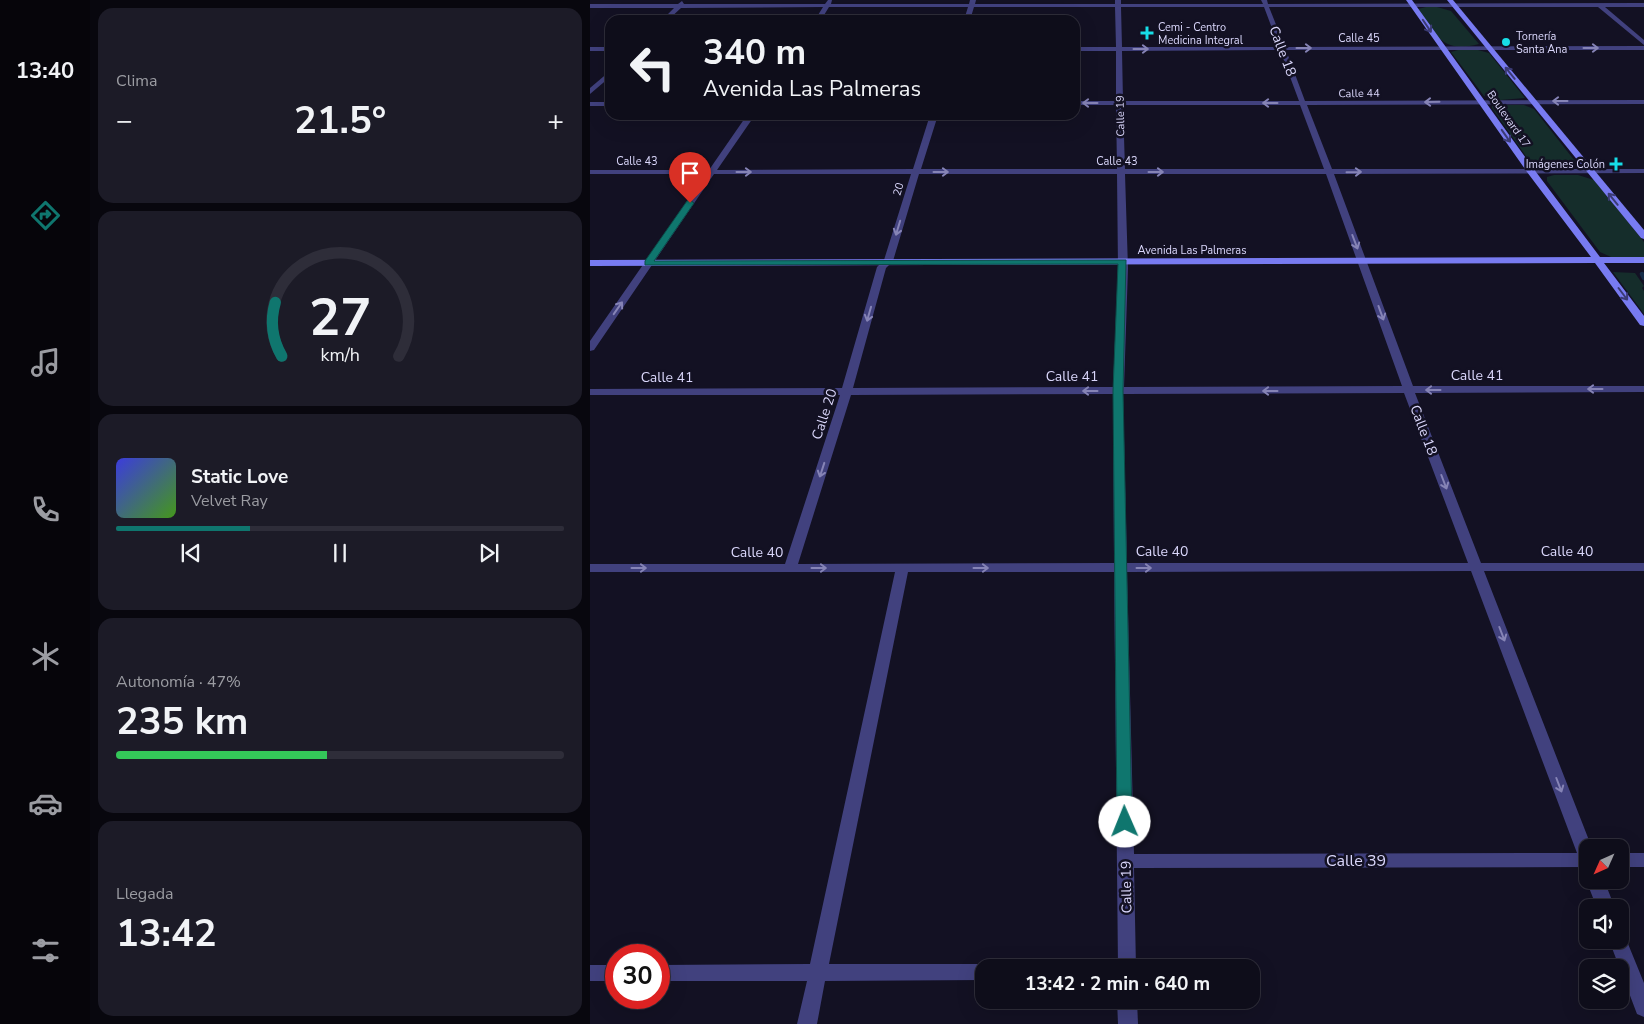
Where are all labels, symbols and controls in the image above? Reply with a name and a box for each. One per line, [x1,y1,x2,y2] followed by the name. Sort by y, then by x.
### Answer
[1422,19,1432,33] one-way arrow
[1158,20,1244,48] place label: Cemi - Centro Medicina Integral
[1264,23,1301,79] street label: Calle 18
[1140,26,1154,40] marker: Cemi - Centro Medicina Integral
[703,29,806,76] text: 340 m
[1516,29,1568,57] place label: Tornería Santa Ana
[1338,31,1380,46] street label: Calle 45
[620,35,685,100] icon: left
[1500,36,1512,48] marker: Tornería Santa Ana
[1295,43,1311,53] one-way arrow
[1582,43,1599,53] one-way arrow
[1132,44,1149,54] one-way arrow
[16,56,74,86] text: 13:40
[1505,67,1516,80] one-way arrow
[116,70,157,92] text: Clima
[703,74,921,104] text: Avenida Las Palmeras
[1338,86,1380,101] street label: Calle 44
[1483,88,1534,151] street label: Boulevard 17
[294,95,386,146] text: 21.5°
[1113,95,1128,137] street label: Calle 19
[1425,97,1441,107] one-way arrow
[1553,97,1569,106] one-way arrow
[1082,98,1098,108] one-way arrow
[1262,98,1278,108] one-way arrow
[116,102,133,140] text: −
[547,102,564,140] text: +
[1500,129,1511,142] one-way arrow
[669,152,711,203] pin
[616,154,658,169] street label: Calle 43
[1096,154,1138,169] street label: Calle 43
[1526,157,1605,172] place label: Imágenes Colón
[1609,157,1623,171] marker: Imágenes Colón
[676,159,704,187] icon: arrive
[932,167,949,177] one-way arrow
[1148,167,1164,177] one-way arrow
[1345,167,1361,177] one-way arrow
[735,168,751,177] one-way arrow
[889,180,908,198] street label: 20
[1608,192,1619,205] one-way arrow
[28,198,63,233] icon: directions
[892,220,902,236] one-way arrow
[1351,234,1360,249] one-way arrow
[1137,243,1247,258] street label: Avenida Las Palmeras
[309,282,371,353] text: 27
[1617,287,1628,300] one-way arrow
[613,301,623,315] one-way arrow
[1377,305,1386,320] one-way arrow
[863,306,873,322] one-way arrow
[320,343,360,367] text: km/h
[28,345,63,380] icon: music
[1451,366,1503,385] street label: Calle 41
[1046,367,1098,386] street label: Calle 41
[641,368,693,387] street label: Calle 41
[1588,384,1604,394] one-way arrow
[1425,385,1442,395] one-way arrow
[807,386,842,442] street label: Calle 20
[1083,386,1099,396] one-way arrow
[1263,386,1279,396] one-way arrow
[1405,402,1442,458] street label: Calle 18
[816,462,826,478] one-way arrow
[191,464,288,490] text: Static Love
[1440,474,1449,489] one-way arrow
[191,490,268,512] text: Velvet Ray
[28,492,63,527] icon: phone
[177,539,205,567] icon: previous
[326,539,354,567] icon: pause
[475,539,503,567] icon: next
[1136,542,1188,561] street label: Calle 40
[1541,542,1593,561] street label: Calle 40
[731,543,783,562] street label: Calle 40
[630,563,646,573] one-way arrow
[810,563,826,573] one-way arrow
[972,563,989,573] one-way arrow
[1135,563,1151,573] one-way arrow
[1498,626,1507,641] one-way arrow
[28,639,63,674] icon: climate
[116,671,241,693] text: Autonomía · 47%
[116,696,248,747] text: 235 km
[1555,777,1564,793] one-way arrow
[28,786,63,821] icon: car
[1098,795,1150,847] position arrow
[1579,839,1629,889] north arrow
[1579,839,1629,1009] map controls
[1326,850,1386,872] street label: Calle 39
[1117,860,1136,913] street label: Calle 19
[116,883,174,905] text: Llegada
[1579,899,1629,949] button: sound
[116,908,217,959] text: 13:42
[28,933,63,968] icon: filters
[605,944,670,1009] speed limit sign: 30
[1579,959,1629,1009] button: layers
[1025,971,1210,997] text: 13:42 · 2 min · 640 m

